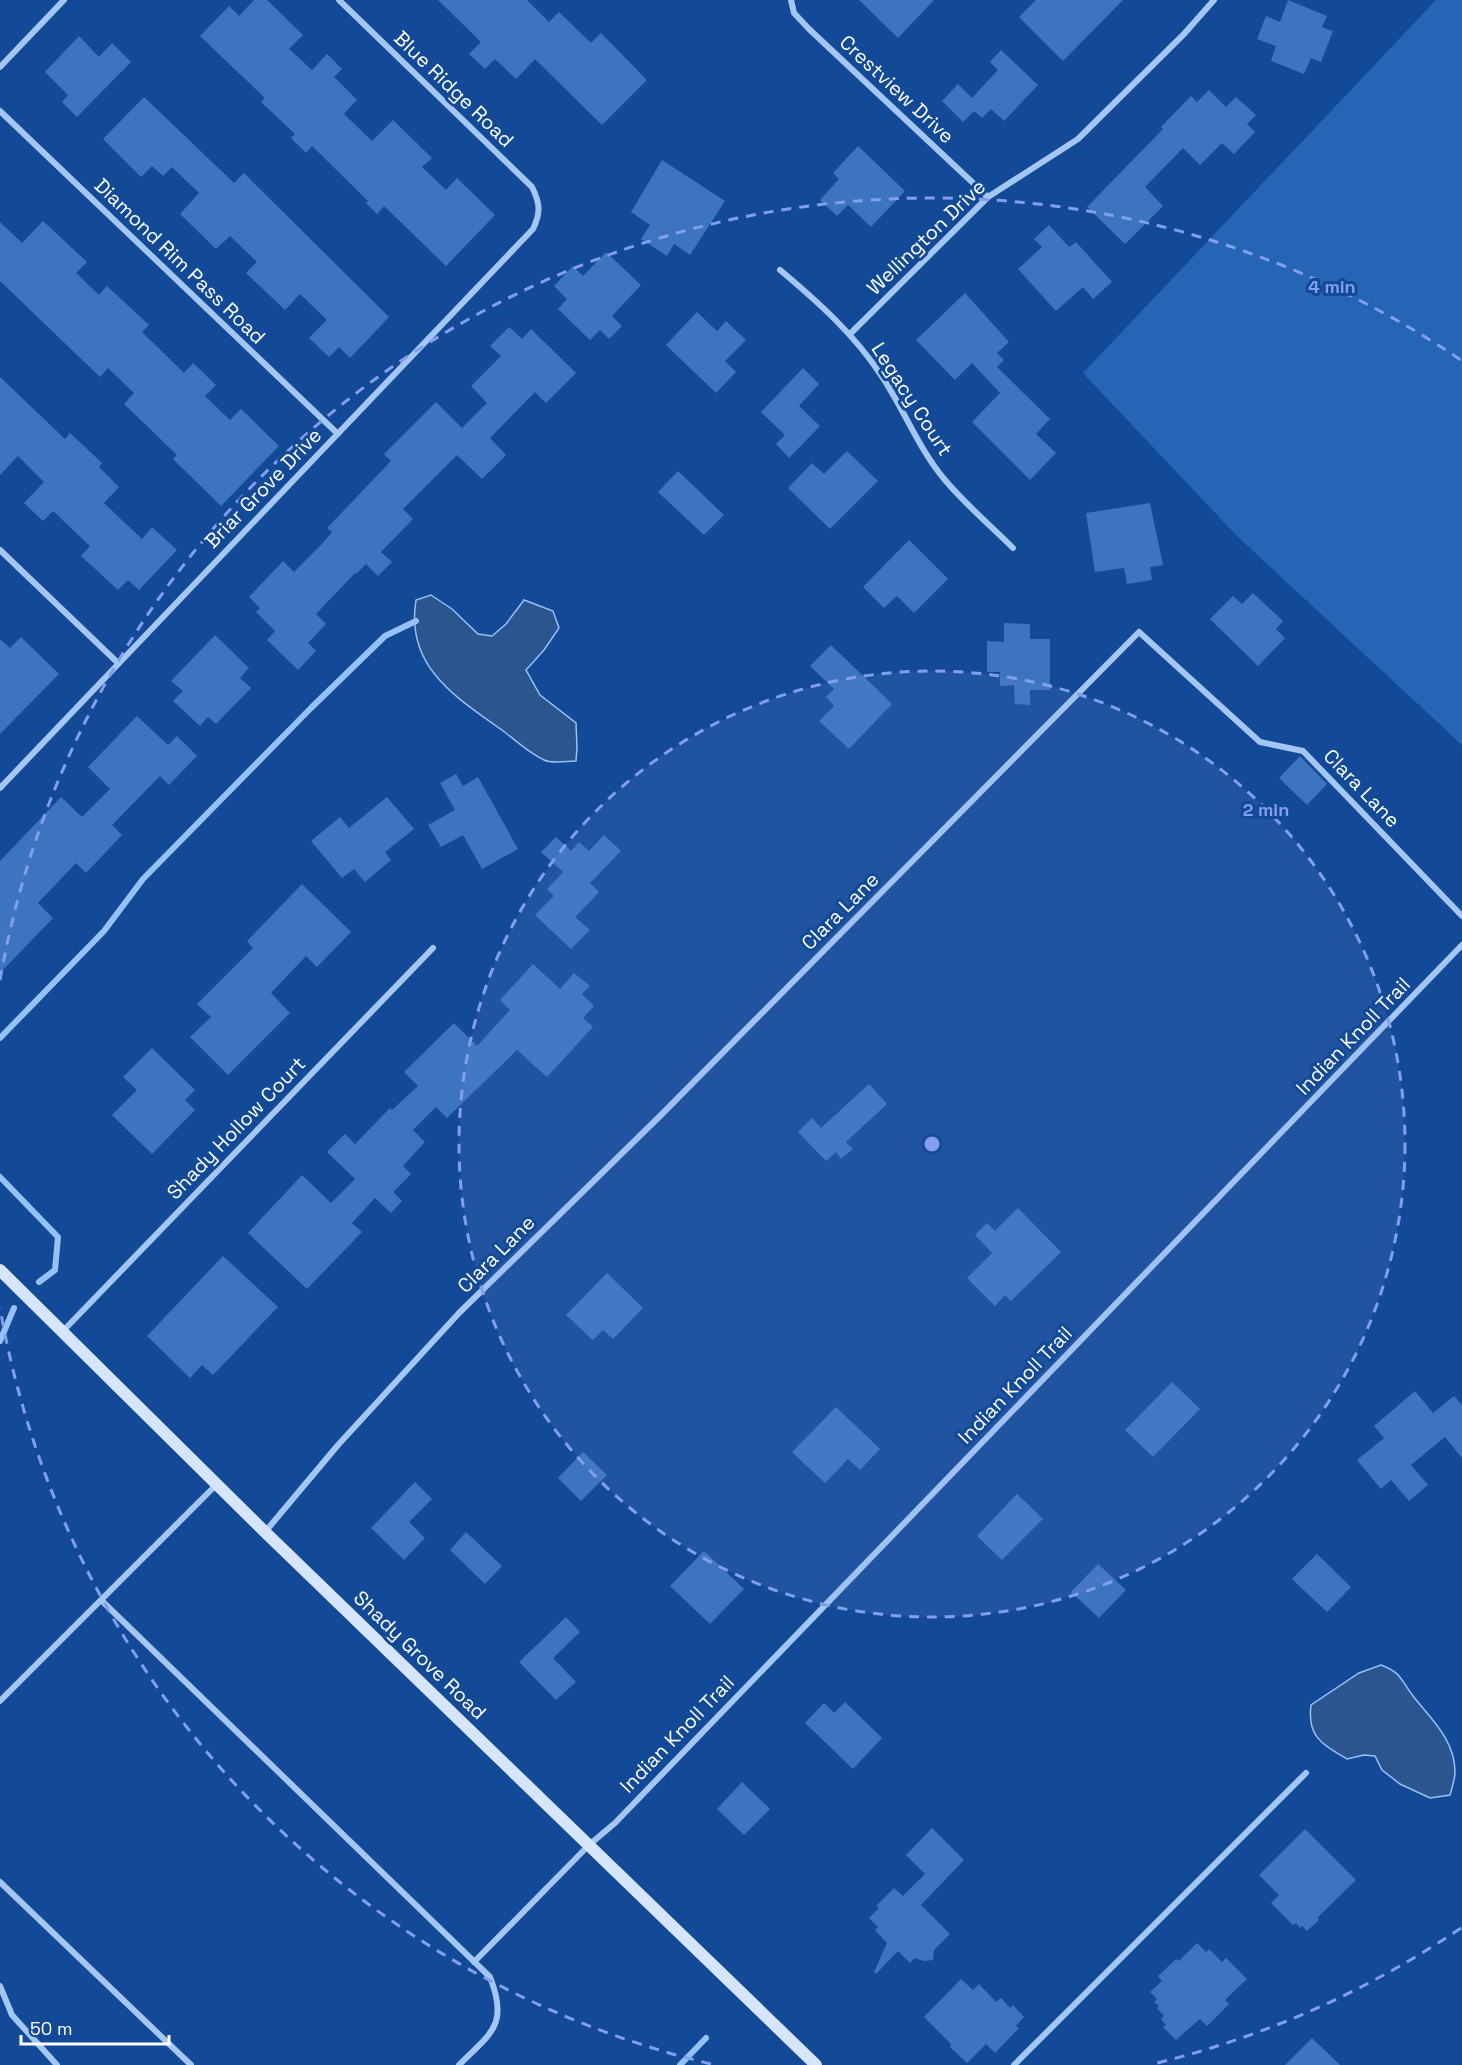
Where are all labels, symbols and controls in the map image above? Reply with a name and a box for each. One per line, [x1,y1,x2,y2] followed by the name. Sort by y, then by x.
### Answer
[389,25,519,153] street label: Blue Ridge Road
[834,29,960,149] street label: Crestview Drive
[89,172,271,350] street label: Diamond Rim Pass Road
[861,174,991,300] street label: Wellington Drive
[1308,275,1356,298] text: 4 min
[866,337,958,461] street label: Legacy Court
[199,422,327,554] street label: Briar Grove Drive
[1318,743,1406,833] street label: Clara Lane
[1243,798,1289,821] text: 2 min
[796,867,884,955] street label: Clara Lane
[1290,972,1416,1100] street label: Indian Knoll Trail
[161,1051,311,1205] street label: Shady Hollow Court
[922,1134,942,1154] centre of rings
[452,1210,540,1298] street label: Clara Lane
[952,1321,1078,1449] street label: Indian Knoll Trail
[348,1585,492,1725] street label: Shady Grove Road
[614,1670,740,1798] street label: Indian Knoll Trail
[21,2008,170,2046] scale bar
[30,2017,72,2040] text: 50 m

